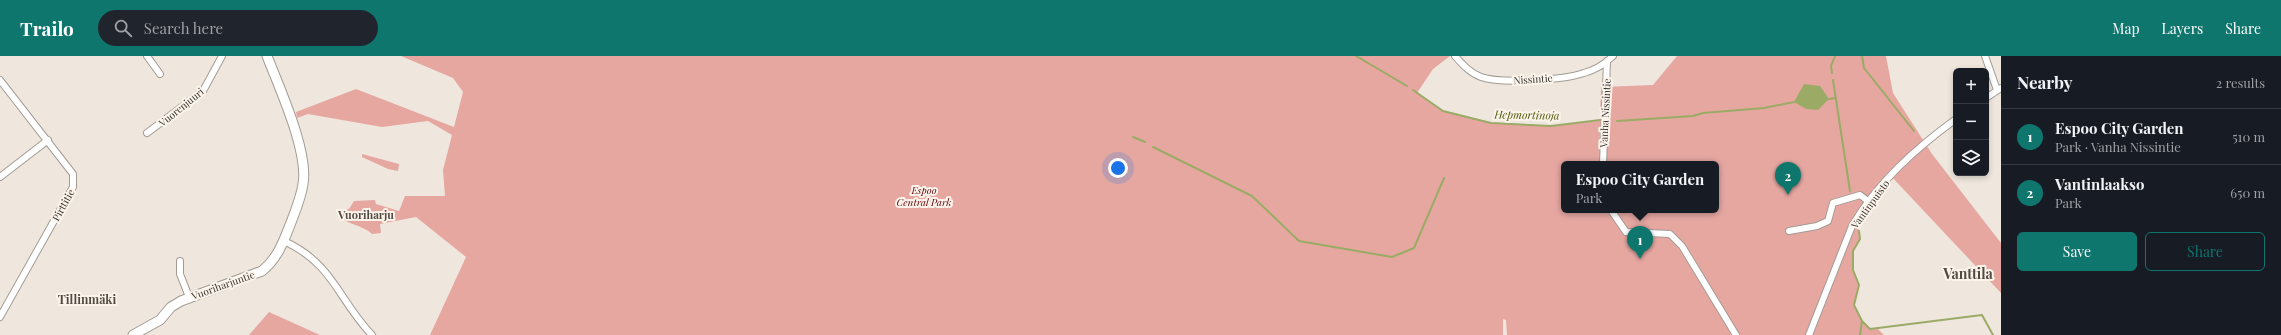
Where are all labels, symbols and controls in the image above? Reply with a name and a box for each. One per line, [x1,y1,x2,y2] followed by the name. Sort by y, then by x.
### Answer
[98,10,378,46] search box
[20,15,74,41] text: Trailo
[112,17,134,39] icon: search
[144,18,223,38] text: Search here
[2112,19,2140,38] text: Map
[2162,19,2203,38] text: Layers
[2225,19,2261,38] text: Share
[1953,68,1989,176] map controls
[1953,68,1989,104] button: +
[1513,71,1553,87] street label: Nissintie
[2017,71,2072,93] text: Nearby
[2216,74,2265,91] text: 2 results
[1596,78,1614,149] street label: Vanha Nissintie
[155,84,207,130] street label: Vuorenjuuri
[1953,104,1989,140] button: −
[1493,106,1560,123] water label: Hepmortinoja
[2055,118,2184,138] text: Espoo City Garden
[2028,128,2032,145] text: 1
[2232,128,2265,145] text: 510 m
[2055,138,2181,155] text: Park · Vanha Nissintie
[1953,140,1989,176] button: layers
[1108,158,1128,178] your location
[1561,161,1719,213] popup
[1775,162,1801,195] pin: 2
[1576,169,1704,189] text: Espoo City Garden
[2055,174,2145,194] text: Vantinlaakso
[1847,176,1893,232] street label: Vantinpuisto
[897,183,951,209] park label: Espoo Central Park
[2027,184,2033,201] text: 2
[2230,184,2265,201] text: 650 m
[49,187,77,223] street label: Pirttitie
[1576,189,1602,206] text: Park
[2055,194,2082,211] text: Park
[337,207,394,222] district label: Vuoriharju
[1627,226,1653,259] pin: 1
[2017,232,2137,271] button: Save
[2145,232,2265,271] button: Share
[1942,264,1994,283] district label: Vanttila
[189,267,256,303] street label: Vuoriharjuntie
[58,291,116,307] district label: Tillinmäki

